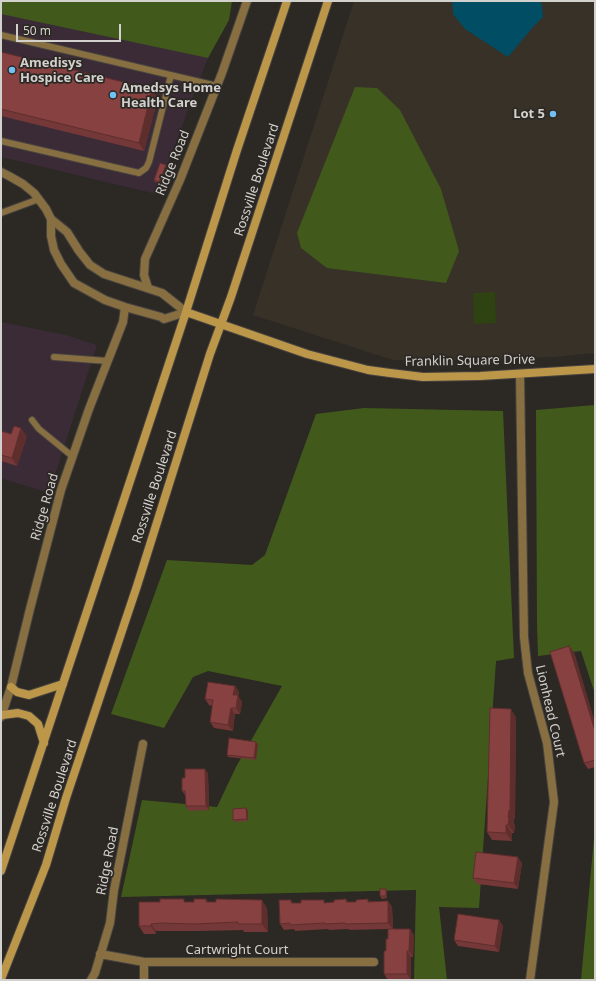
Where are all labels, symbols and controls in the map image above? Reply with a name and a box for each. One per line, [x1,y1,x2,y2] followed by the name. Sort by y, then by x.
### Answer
[18,16,123,42] scale bar
[23,22,51,39] text: 50 m
[20,55,104,86] place label: Amedisys Hospice Care
[7,65,17,75] marker: Amedisys Hospice Care
[121,80,221,111] place label: Amedsys Home Health Care
[108,90,118,100] marker: Amedsys Home Health Care
[513,106,545,122] place label: Lot 5
[548,109,558,119] marker: Lot 5
[231,122,283,238] street label: Rossville Boulevard
[153,128,193,198] street label: Ridge Road
[405,352,535,370] street label: Franklin Square Drive
[129,429,181,545] street label: Rossville Boulevard
[28,472,62,542] street label: Ridge Road
[532,663,568,759] street label: Lionhead Court
[29,738,81,854] street label: Rossville Boulevard
[94,825,122,897] street label: Ridge Road
[186,942,288,958] street label: Cartwright Court

